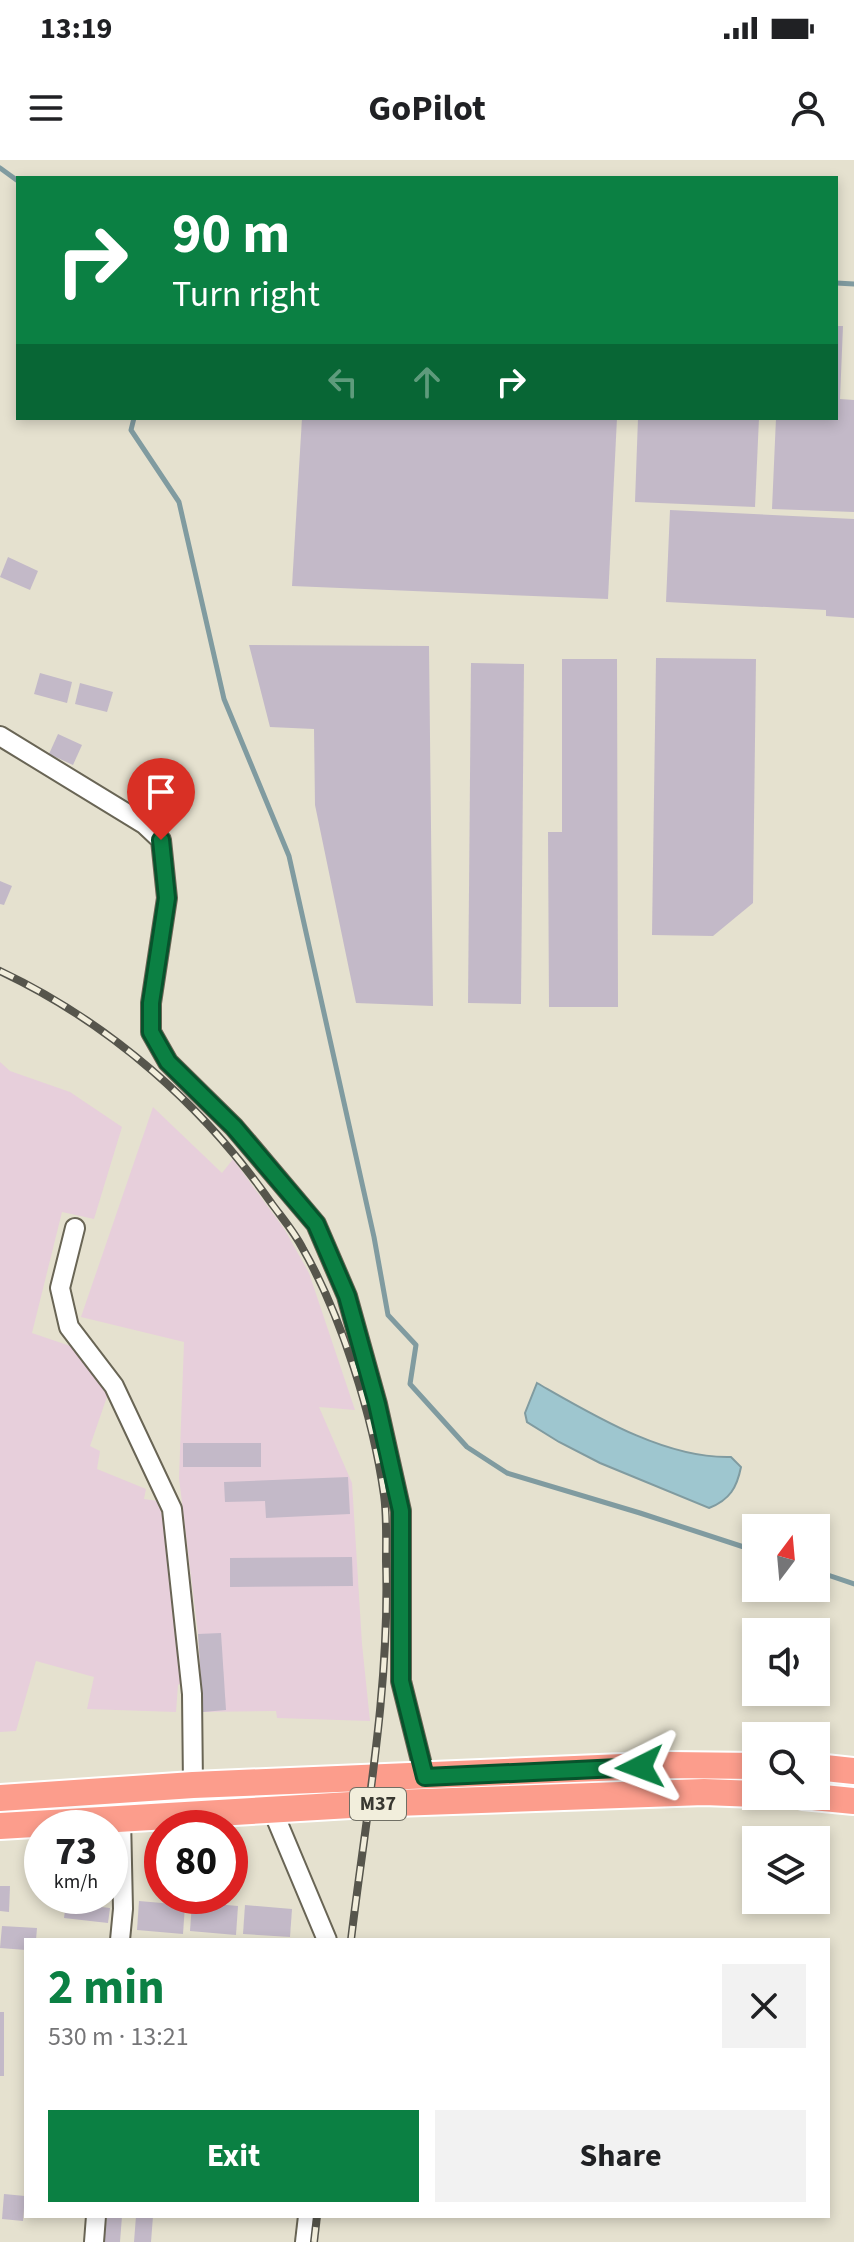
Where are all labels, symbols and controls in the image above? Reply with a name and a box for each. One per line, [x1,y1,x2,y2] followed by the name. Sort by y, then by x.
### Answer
[40,7,112,50] text: 13:19
[368,83,486,134] text: GoPilot
[24,86,68,130] icon: menu
[786,86,830,130] icon: person
[172,195,290,274] text: 90 m
[40,208,144,312] icon: right
[172,269,320,320] text: Turn right
[321,360,365,404] icon: left
[405,360,449,404] icon: ahead
[489,360,533,404] icon: right
[127,758,195,840] pin
[139,770,183,814] icon: arrive
[742,1514,830,1602] north arrow
[742,1514,830,1914] map controls
[742,1618,830,1706] button: sound
[742,1722,830,1810] button: search
[598,1725,682,1809] position arrow
[350,1788,406,1820] road number: M37
[144,1810,248,1914] speed limit sign: 80
[55,1823,97,1880] text: 73
[742,1826,830,1914] button: layers
[54,1868,98,1896] text: km/h
[48,1954,165,2022] text: 2 min
[722,1964,806,2048] button: close
[48,2018,189,2055] text: 530 m · 13:21
[48,2110,419,2202] button: Exit
[435,2110,806,2202] button: Share

